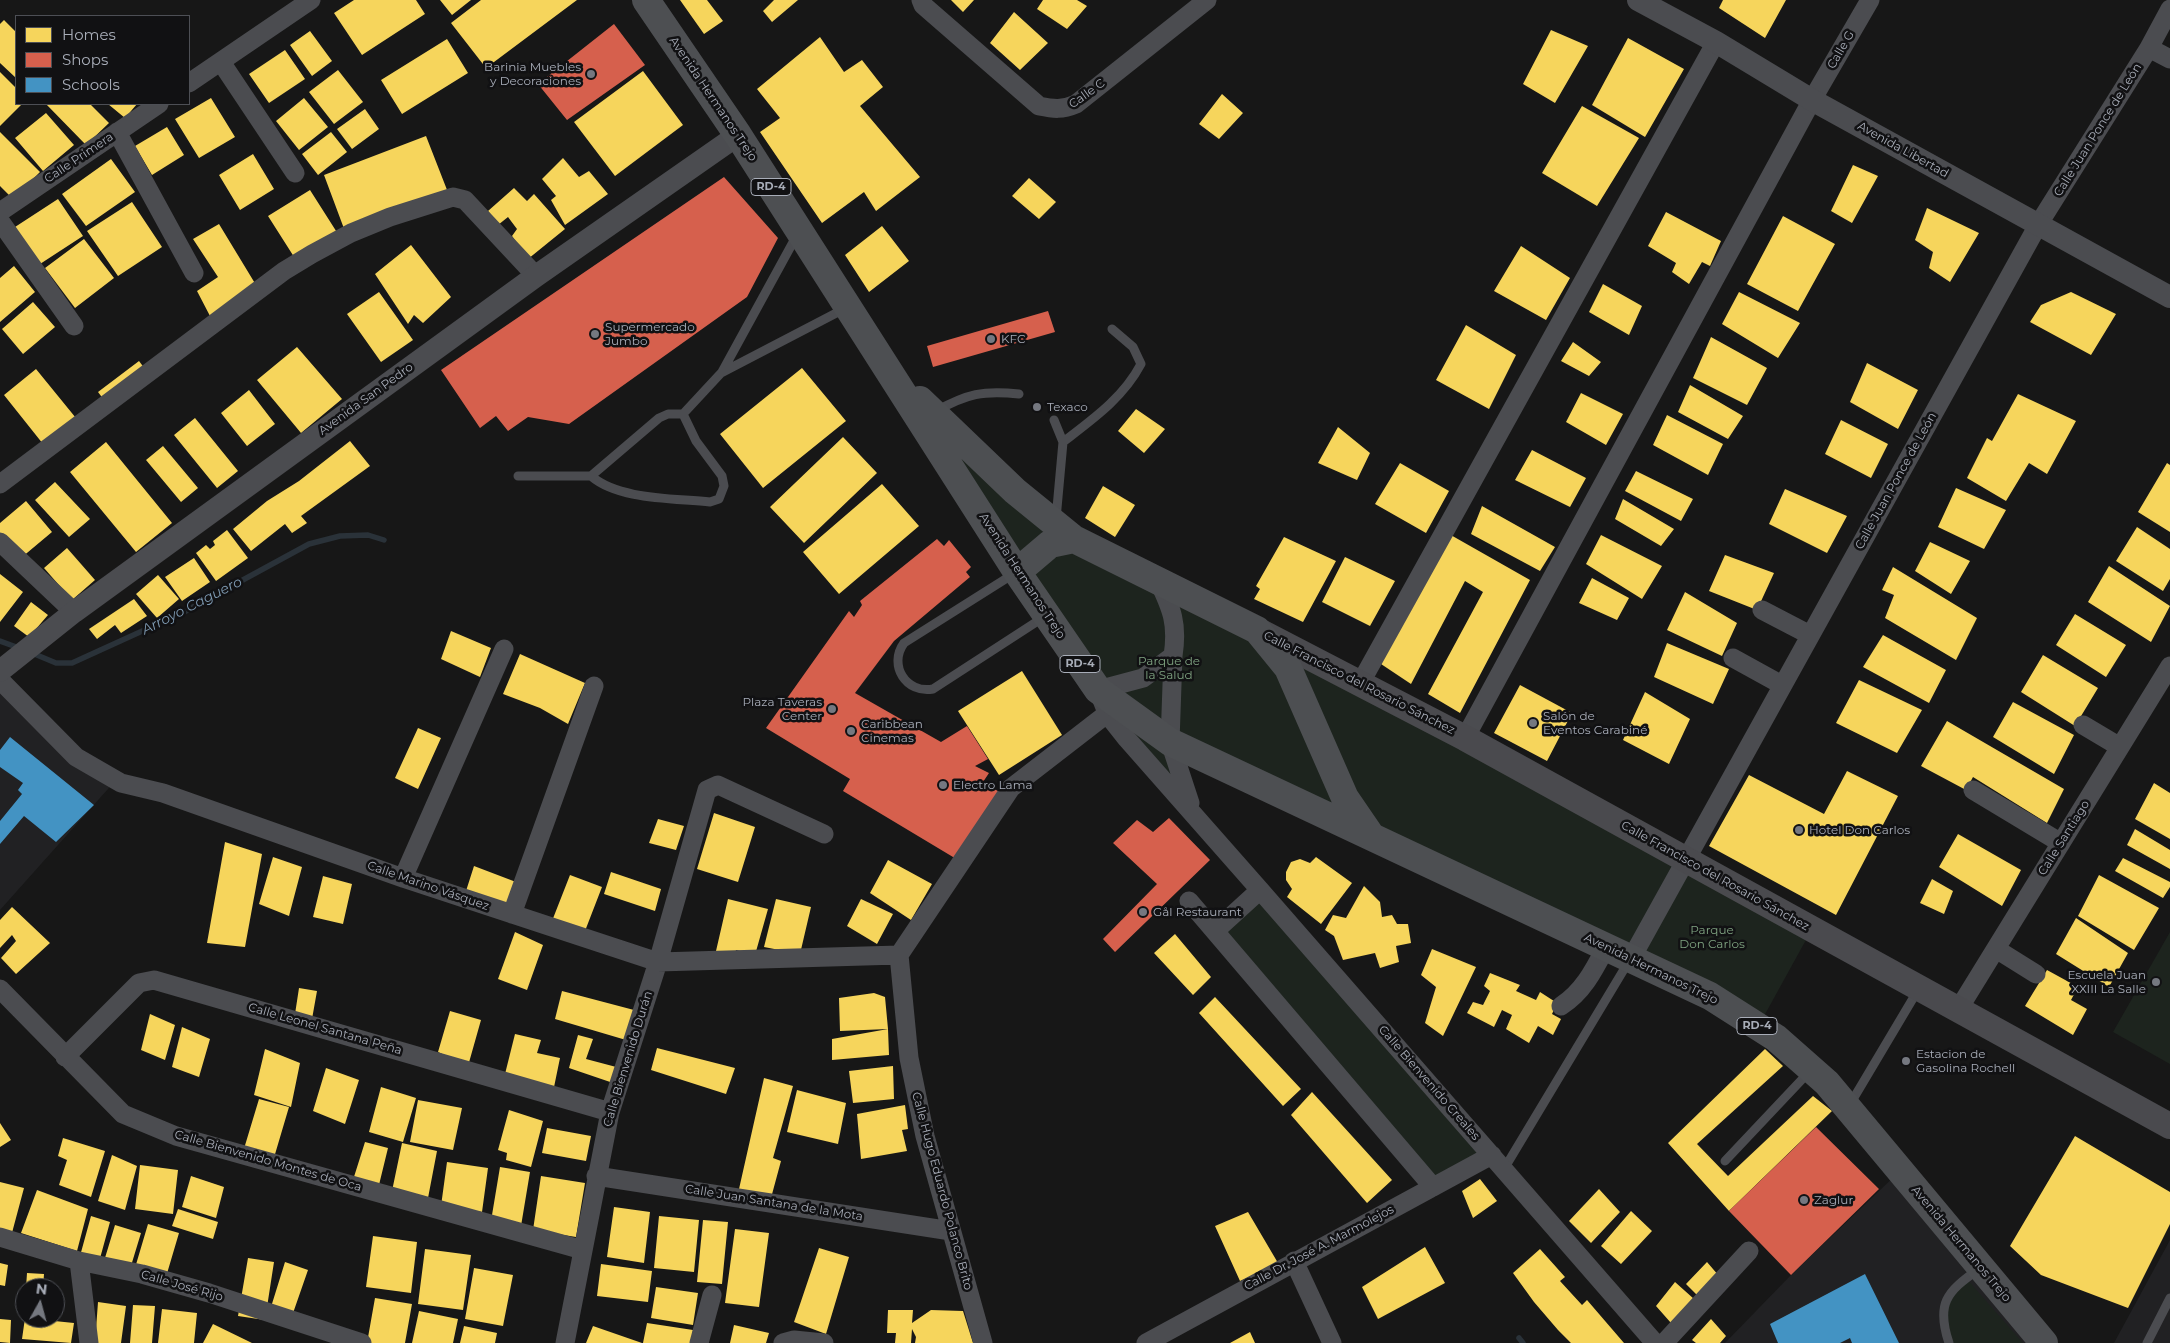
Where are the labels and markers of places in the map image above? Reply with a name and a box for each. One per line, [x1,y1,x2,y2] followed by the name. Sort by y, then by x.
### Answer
[484,60,581,88] place label: Barinia Muebles y Decoraciones
[585,68,597,80] marker: Barinia Muebles y Decoraciones
[605,320,695,348] place label: Supermercado Jumbo
[589,328,601,340] marker: Supermercado Jumbo
[1001,332,1026,346] place label: KFC
[985,333,997,345] marker: KFC
[1047,400,1088,414] place label: Texaco
[1031,401,1043,413] marker: Texaco
[742,695,822,723] place label: Plaza Taveras Center
[826,703,838,715] marker: Plaza Taveras Center
[1543,709,1647,737] place label: Salón de Eventos Carabiné
[861,717,923,745] place label: Caribbean Cinemas
[1527,717,1539,729] marker: Salón de Eventos Carabiné
[845,725,857,737] marker: Caribbean Cinemas
[953,778,1032,792] place label: Electro Lama
[937,779,949,791] marker: Electro Lama
[1809,823,1910,837] place label: Hotel Don Carlos
[1793,824,1805,836] marker: Hotel Don Carlos
[1153,905,1242,919] place label: Gål Restaurant
[1137,906,1149,918] marker: Gål Restaurant
[2067,968,2146,996] place label: Escuela Juan XXIII La Salle
[2150,976,2162,988] marker: Escuela Juan XXIII La Salle
[1916,1047,2015,1075] place label: Estacion de Gasolina Rochell
[1900,1055,1912,1067] marker: Estacion de Gasolina Rochell
[1814,1193,1853,1207] place label: Zaglur
[1798,1194,1810,1206] marker: Zaglur

